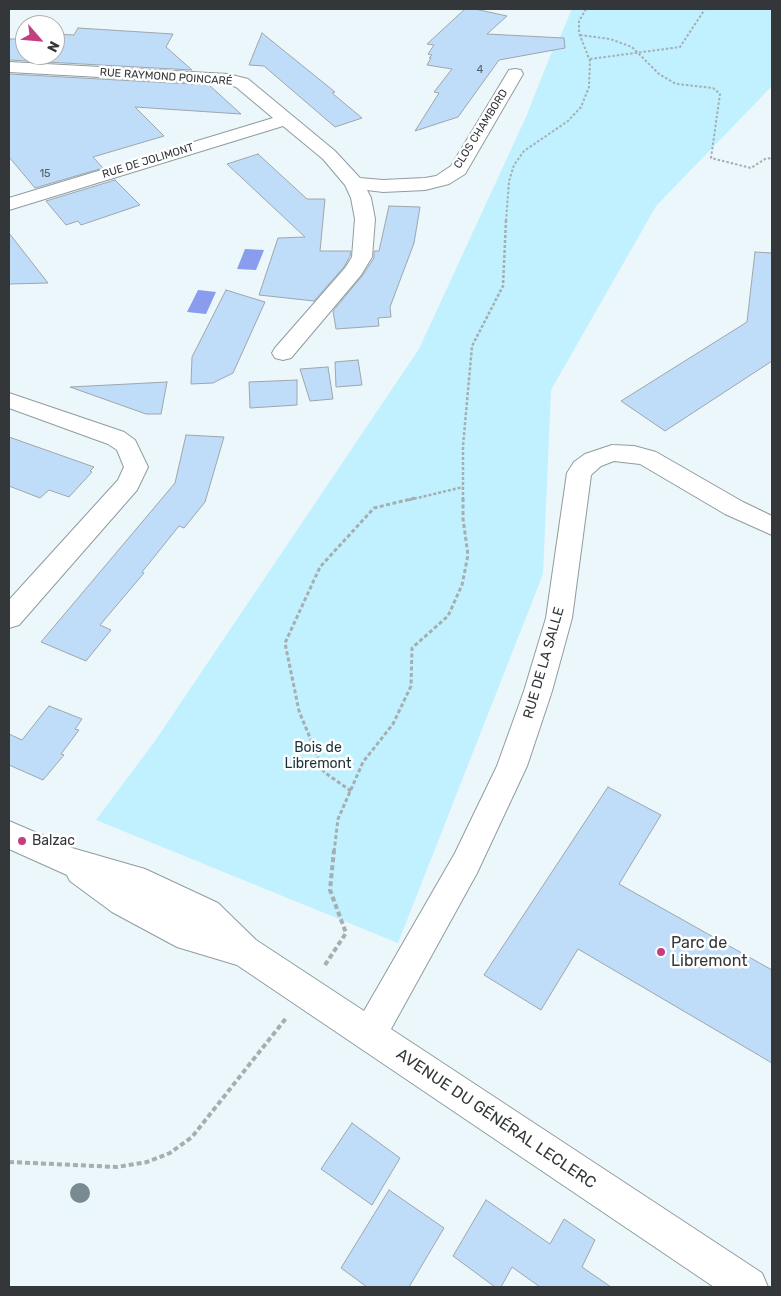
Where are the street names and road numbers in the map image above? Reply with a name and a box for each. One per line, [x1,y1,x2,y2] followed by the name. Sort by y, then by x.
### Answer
[99,66,233,88] street label: RUE RAYMOND POINCARÉ
[451,87,511,171] street label: CLOS CHAMBORD
[101,141,195,181] street label: RUE DE JOLIMONT
[520,605,568,721] street label: RUE DE LA SALLE
[392,1045,600,1193] street label: AVENUE DU GÉNÉRAL LECLERC

